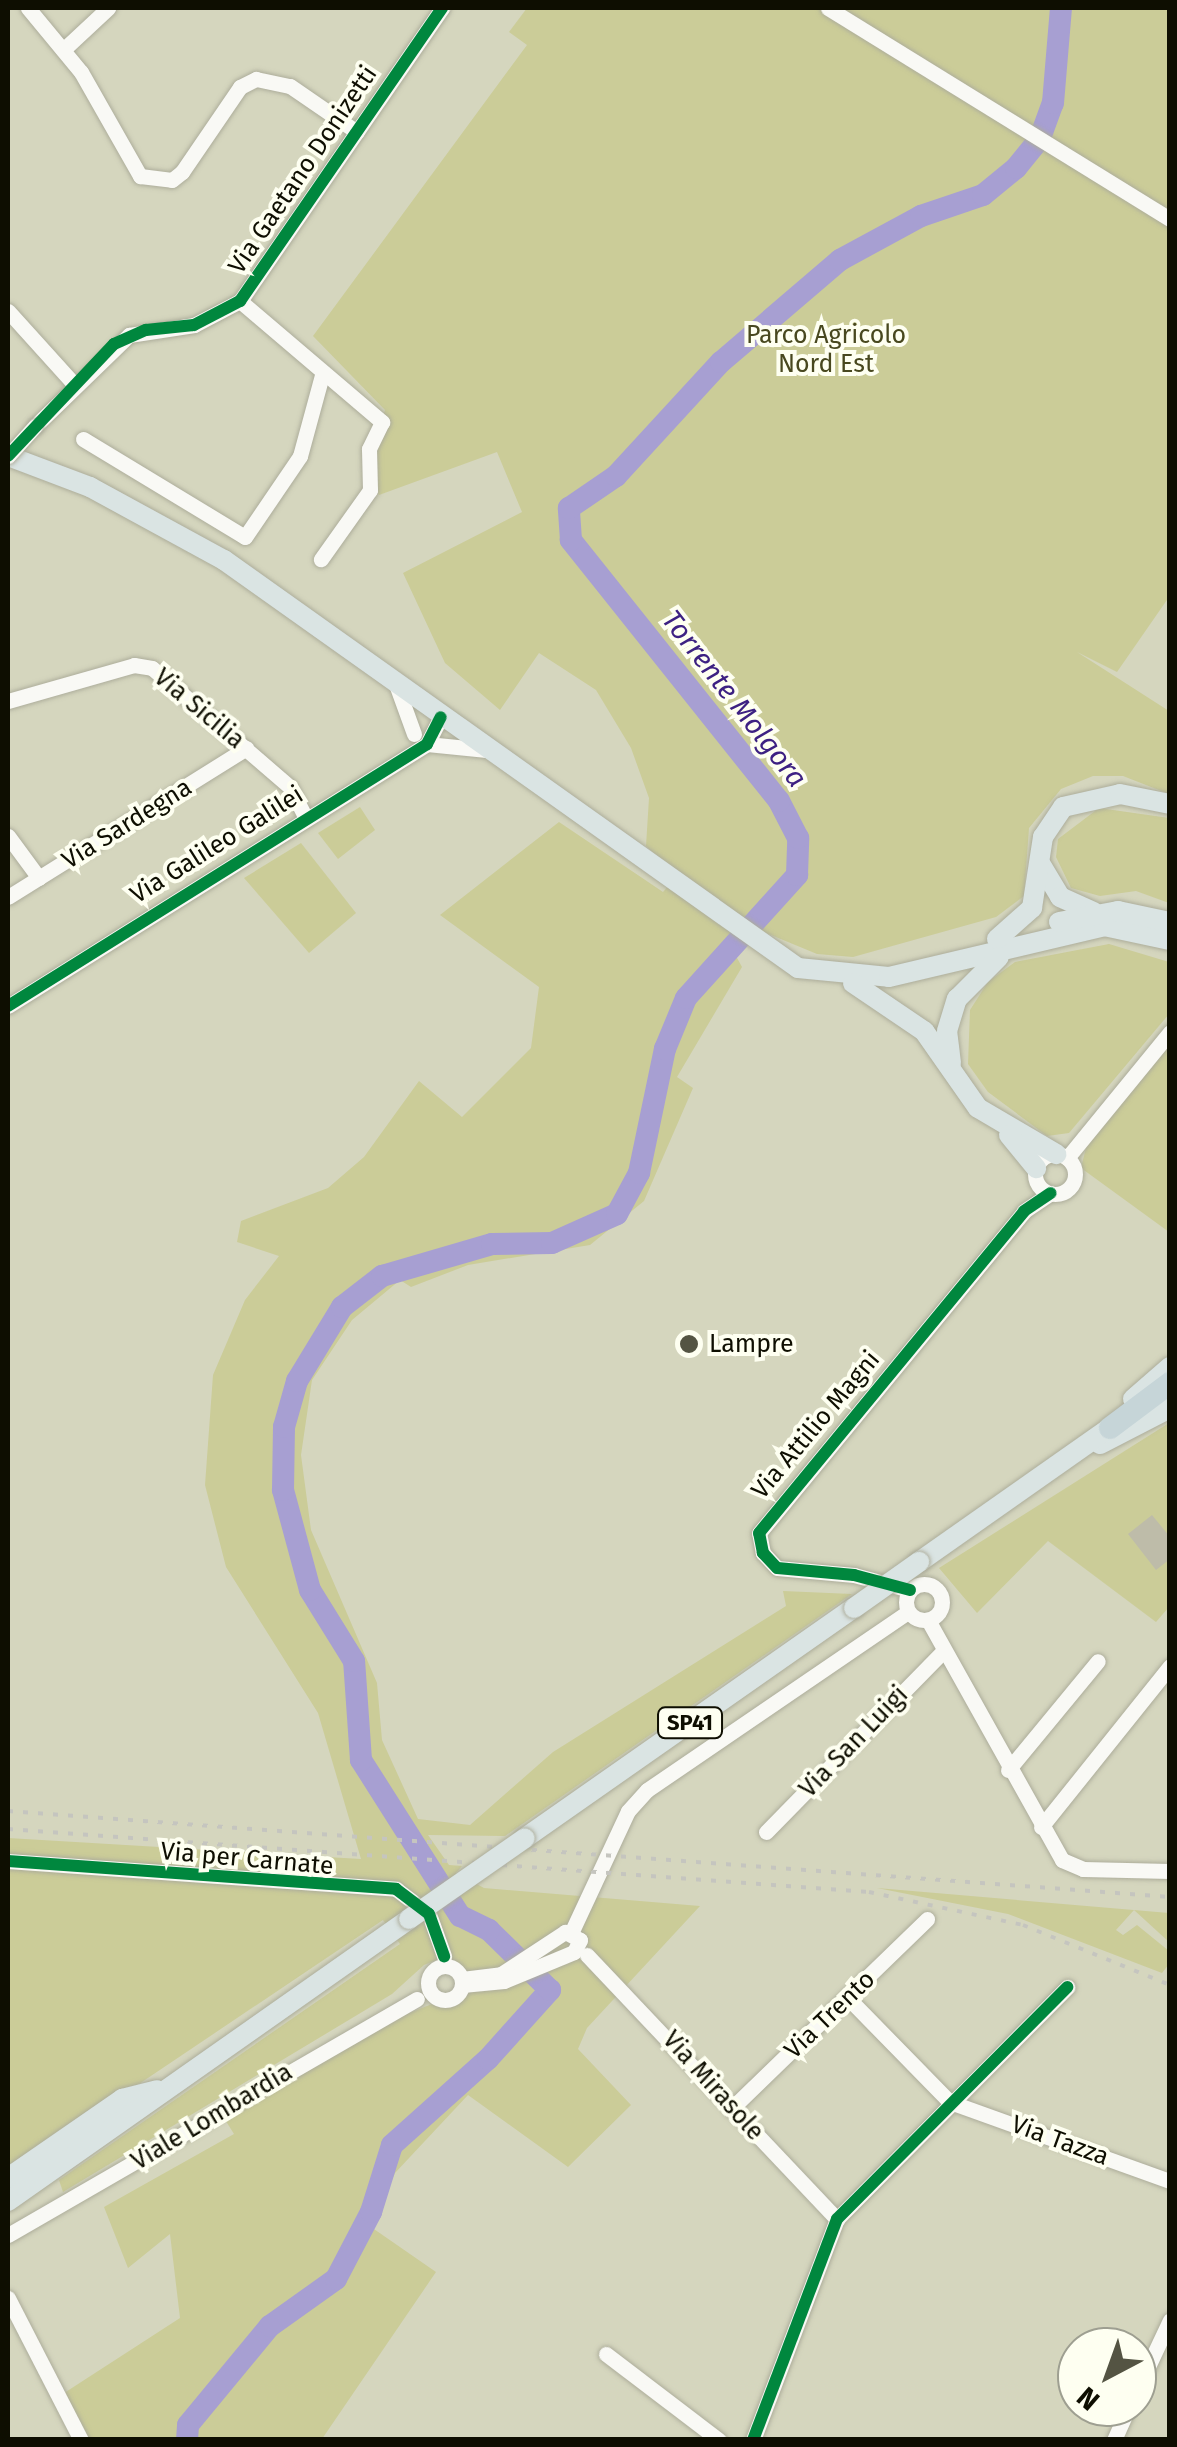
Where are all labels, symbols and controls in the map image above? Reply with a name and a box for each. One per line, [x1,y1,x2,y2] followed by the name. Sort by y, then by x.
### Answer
[222,60,384,280] street label: Via Gaetano Donizetti
[746,321,906,380] park label: Parco Agricolo Nord Est
[655,604,813,794] water label: Torrente Molgora
[148,663,250,755] street label: Via Sicilia
[57,772,197,876] street label: Via Sardegna
[125,780,309,910] street label: Via Galileo Galilei
[709,1329,794,1359] place label: Lampre
[678,1333,700,1355] marker: Lampre
[745,1345,887,1505] street label: Via Attilio Magni
[793,1680,915,1804] street label: Via San Luigi
[655,1706,725,1740] road number: SP41
[159,1836,335,1882] street label: Via per Carnate
[779,1965,881,2065] street label: Via Trento
[656,2025,770,2147] street label: Via Mirasole
[126,2057,298,2177] street label: Viale Lombardia
[1007,2110,1113,2172] street label: Via Tazza
[1057,2327,1157,2427] north arrow
[1070,2380,1106,2417] text: N

